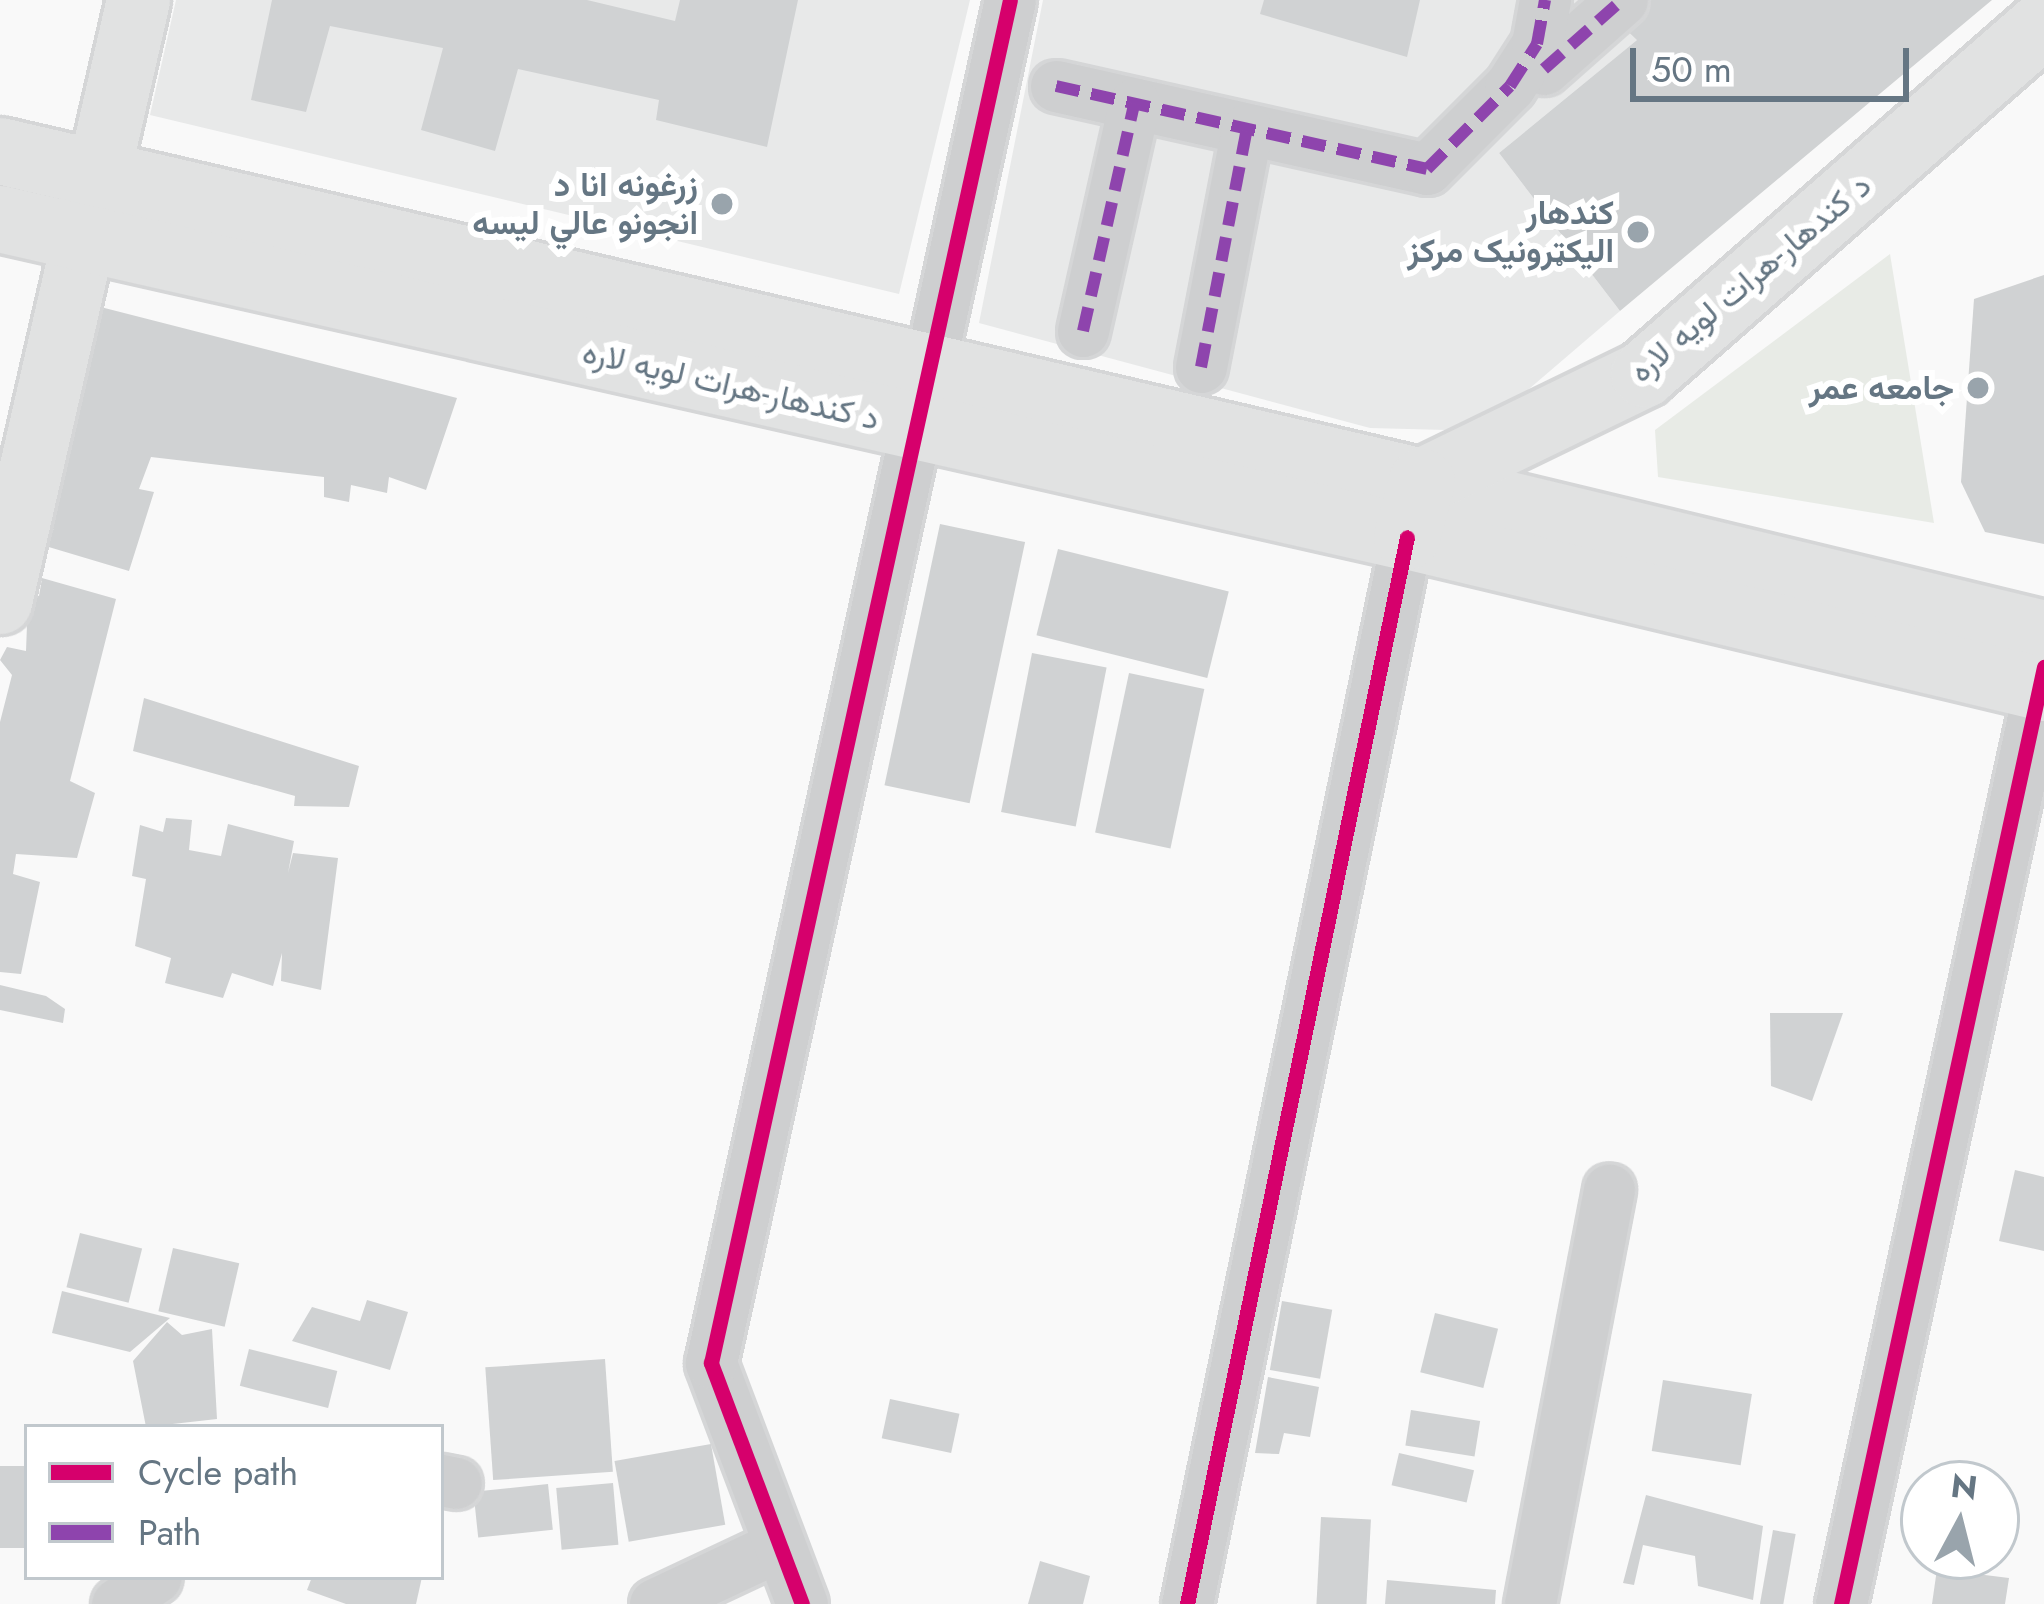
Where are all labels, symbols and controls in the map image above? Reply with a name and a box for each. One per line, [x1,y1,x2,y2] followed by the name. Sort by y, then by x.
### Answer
[1636,24,1915,98] scale bar
[1651,43,1732,95] text: 50 m
[472,165,698,243] place label: زرغونه انا د انجونو عالي لیسه
[1621,165,1879,391] street label: د کندهار-هرات لويه لاره
[709,191,735,217] marker: زرغونه انا د انجونو عالي لیسه
[1407,193,1614,271] place label: کندهار الیکټرونیک مرکز
[1625,219,1651,245] marker: کندهار الیکټرونیک مرکز
[579,332,883,438] street label: د کندهار-هرات لويه لاره
[1809,368,1954,408] place label: جامعه عمر
[1965,375,1991,401] marker: جامعه عمر
[24,1424,444,1580] legend
[138,1446,298,1498] text: Cycle path
[1900,1460,2020,1580] north arrow
[1948,1462,1980,1512] text: N
[138,1506,202,1558] text: Path

